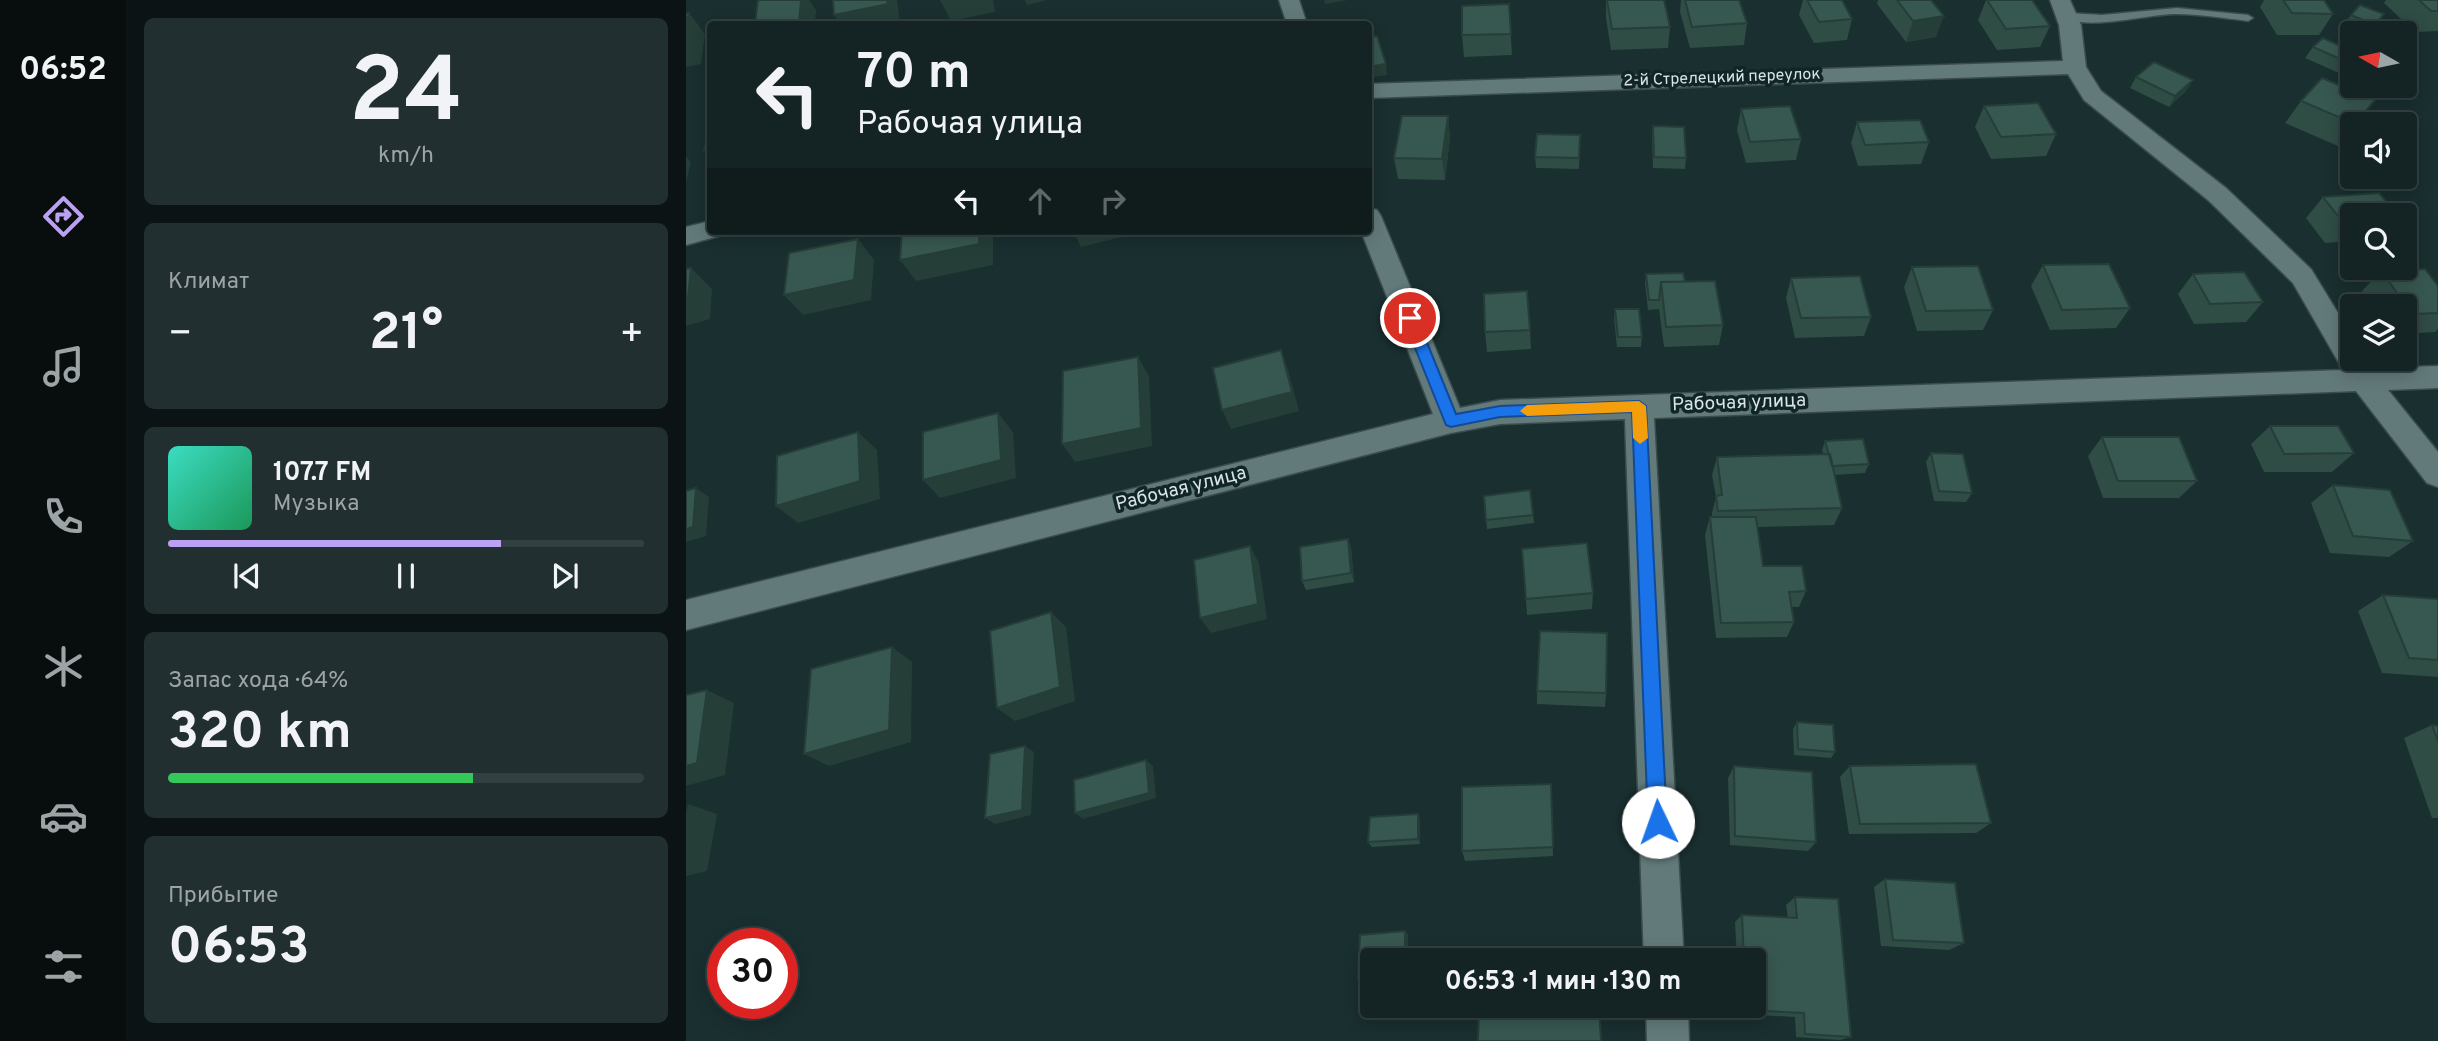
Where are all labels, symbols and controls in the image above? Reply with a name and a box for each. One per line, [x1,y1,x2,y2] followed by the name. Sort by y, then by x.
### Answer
[2340,21,2417,98] north arrow
[2340,21,2417,371] map controls
[349,39,463,154] text: 24
[857,44,971,106] text: 70 m
[742,49,833,140] icon: left
[19,51,107,91] text: 06:52
[1623,65,1821,91] street label: 2-й Стрелецкий переулок
[857,105,1083,145] text: Рабочая улица
[2340,112,2417,189] button: sound
[378,142,434,171] text: km/h
[948,182,986,220] icon: left
[1021,182,1059,220] icon: ahead
[1094,182,1132,220] icon: right
[39,192,88,241] icon: directions
[2340,203,2417,280] button: search
[168,268,249,297] text: Климат
[1380,288,1440,348] pin
[2340,294,2417,371] button: layers
[1391,299,1429,337] icon: arrive
[369,302,443,368] text: 21°
[168,311,193,360] text: −
[619,311,644,360] text: +
[39,342,88,391] icon: music
[1672,389,1806,417] street label: Рабочая улица
[273,457,371,490] text: 107.7 FM
[1113,461,1249,517] street label: Рабочая улица
[273,490,359,519] text: Музыка
[39,492,88,541] icon: phone
[228,557,266,595] icon: previous
[387,557,425,595] icon: pause
[546,557,584,595] icon: next
[39,642,88,691] icon: climate
[168,667,348,696] text: Запас хода · 64%
[168,701,352,767] text: 320 km
[1621,785,1695,859] position arrow
[39,792,88,841] icon: car
[168,882,278,911] text: Прибытие
[168,916,310,982] text: 06:53
[707,928,798,1019] speed limit sign: 30
[39,942,88,991] icon: filters
[1445,966,1681,999] text: 06:53 · 1 мин · 130 m

